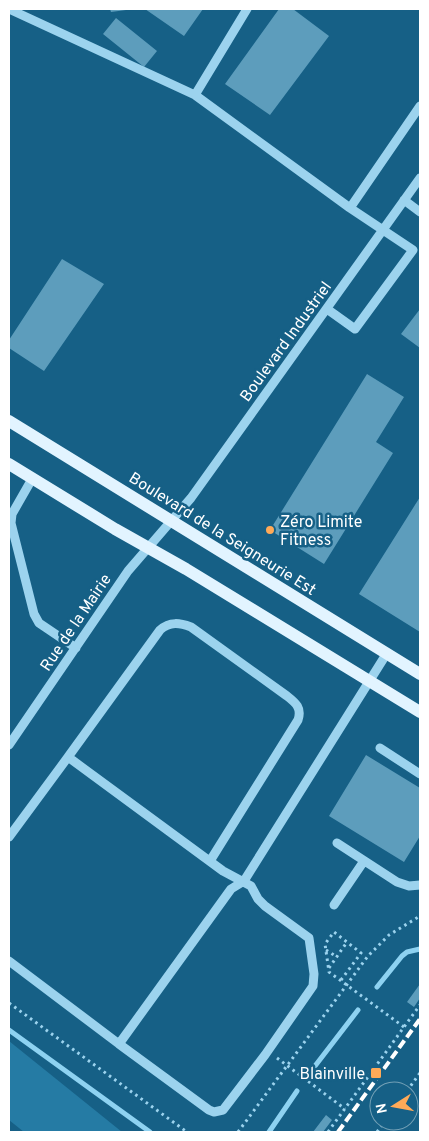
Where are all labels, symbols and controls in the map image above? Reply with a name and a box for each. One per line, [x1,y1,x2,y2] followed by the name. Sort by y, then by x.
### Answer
[236,278,337,406] street label: Boulevard Industriel
[125,469,319,601] street label: Boulevard de la Seigneurie Est
[280,513,362,551] place label: Zéro Limite Fitness
[264,524,276,536] marker: Zéro Limite Fitness
[37,571,117,676] street label: Rue de la Mairie
[300,1065,365,1085] place label: Blainville
[369,1066,383,1080] marker: Blainville
[369,1081,419,1131] north arrow
[373,1102,392,1115] text: N

